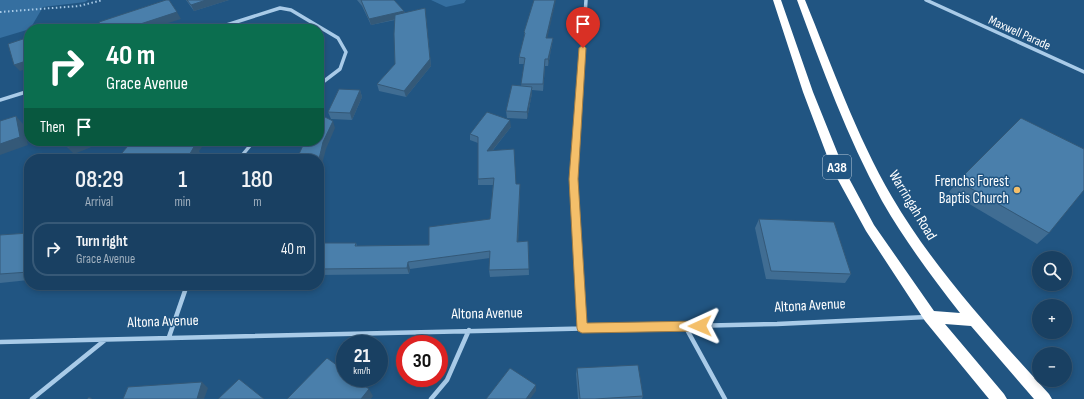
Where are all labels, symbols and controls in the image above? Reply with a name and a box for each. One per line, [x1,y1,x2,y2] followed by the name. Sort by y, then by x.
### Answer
[566,7.0,600,48] pin
[986,12,1053,54] street label: Maxwell Parade
[572,13,594,35] icon: arrive
[106,39,155,72] text: 40 m
[40,40,92,92] icon: right
[106,73,188,94] text: Grace Avenue
[73,116,95,138] icon: arrive
[40,118,65,137] text: Then
[823,155,851,179] road number: A38
[75,165,123,194] text: 08:29
[178,165,187,194] text: 1
[242,165,273,194] text: 180
[884,167,941,244] street label: Warringah Road
[935,172,1009,208] place label: Frenchs Forest Baptis Church
[1012,185,1022,195] marker: Frenchs Forest Baptis Church
[85,194,113,210] text: Arrival
[175,194,191,210] text: min
[253,194,262,210] text: m
[76,232,128,251] text: Turn right
[42,238,64,260] icon: right
[281,240,306,259] text: 40 m
[76,251,135,267] text: Grace Avenue
[1032,251,1072,387] map controls
[1032,251,1072,291] button: search
[773,294,846,317] street label: Altona Avenue
[1032,299,1072,339] button: +
[450,303,523,324] street label: Altona Avenue
[679,305,721,347] position arrow
[126,311,199,332] street label: Altona Avenue
[396,335,448,387] speed limit sign: 30
[354,344,370,368] text: 21
[1032,347,1072,387] button: −
[353,365,371,377] text: km/h

